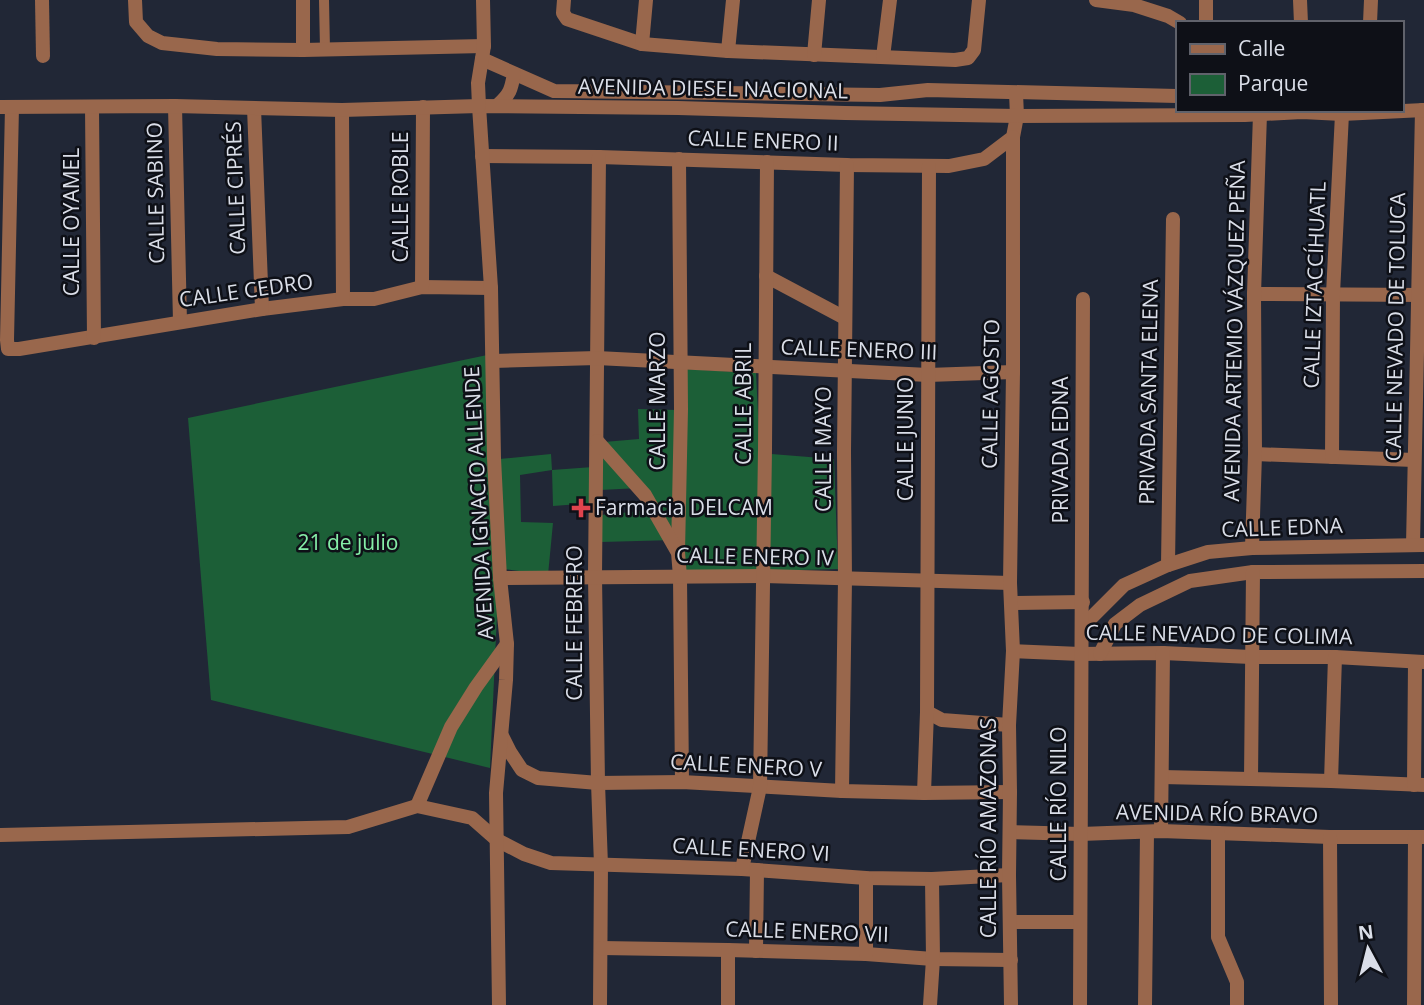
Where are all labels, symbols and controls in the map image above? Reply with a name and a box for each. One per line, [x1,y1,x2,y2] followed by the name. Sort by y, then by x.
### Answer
[1176,21,1403,112] legend
[1238,34,1285,62] text: Calle
[1238,69,1308,97] text: Parque
[578,72,848,104] street label: AVENIDA DIESEL NACIONAL
[219,121,251,255] street label: CALLE CIPRÉS
[140,122,170,264] street label: CALLE SABINO
[687,123,839,157] street label: CALLE ENERO II
[386,131,414,263] street label: CALLE ROBLE
[57,148,85,296] street label: CALLE OYAMEL
[1217,159,1251,502] street label: AVENIDA ARTEMIO VÁZQUEZ PEÑA
[1296,181,1332,389] street label: CALLE IZTACCÍHUATL
[1379,192,1411,462] street label: CALLE NEVADO DE TOLUCA
[177,267,315,313] street label: CALLE CEDRO
[1132,278,1164,505] street label: PRIVADA SANTA ELENA
[975,319,1005,469] street label: CALLE AGOSTO
[643,331,671,471] street label: CALLE MARZO
[780,332,938,366] street label: CALLE ENERO III
[729,343,757,465] street label: CALLE ABRIL
[457,366,499,641] street label: AVENIDA IGNACIO ALLENDE
[1046,376,1074,524] street label: PRIVADA EDNA
[891,377,919,501] street label: CALLE JUNIO
[809,386,837,512] street label: CALLE MAYO
[595,493,773,521] place label: Farmacia DELCAM
[573,500,589,516] marker: Farmacia DELCAM
[1221,511,1344,543] street label: CALLE EDNA
[298,528,398,556] park label: 21 de julio
[676,541,835,571] street label: CALLE ENERO IV
[560,545,588,701] street label: CALLE FEBRERO
[1085,618,1353,650] street label: CALLE NEVADO DE COLIMA
[974,718,1002,938] street label: CALLE RÍO AMAZONAS
[1044,726,1072,882] street label: CALLE RÍO NILO
[669,747,823,783] street label: CALLE ENERO V
[1116,797,1318,829] street label: AVENIDA RÍO BRAVO
[672,831,831,867] street label: CALLE ENERO VI
[725,914,889,948] street label: CALLE ENERO VII
[1333,914,1403,984] north arrow
[1357,918,1375,946] text: N

